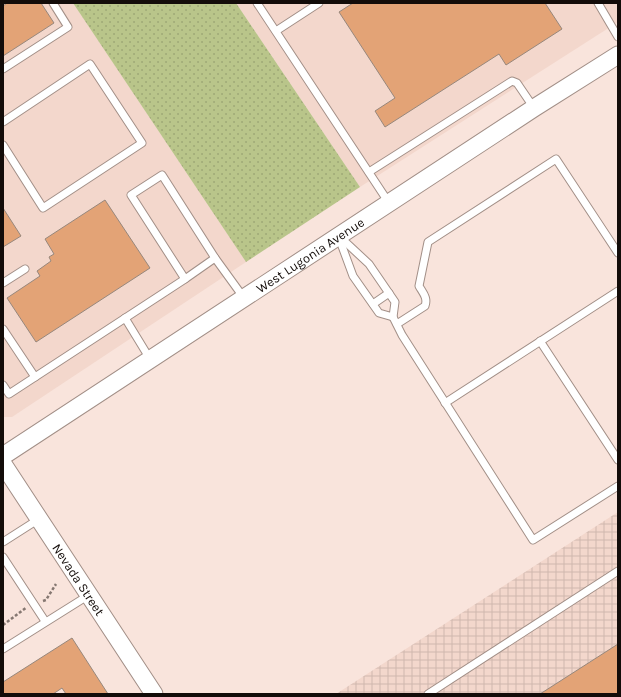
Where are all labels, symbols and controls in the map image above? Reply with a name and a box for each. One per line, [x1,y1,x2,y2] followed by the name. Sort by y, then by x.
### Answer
[253,214,367,296] street label: West Lugonia Avenue
[50,541,108,618] street label: Nevada Street

